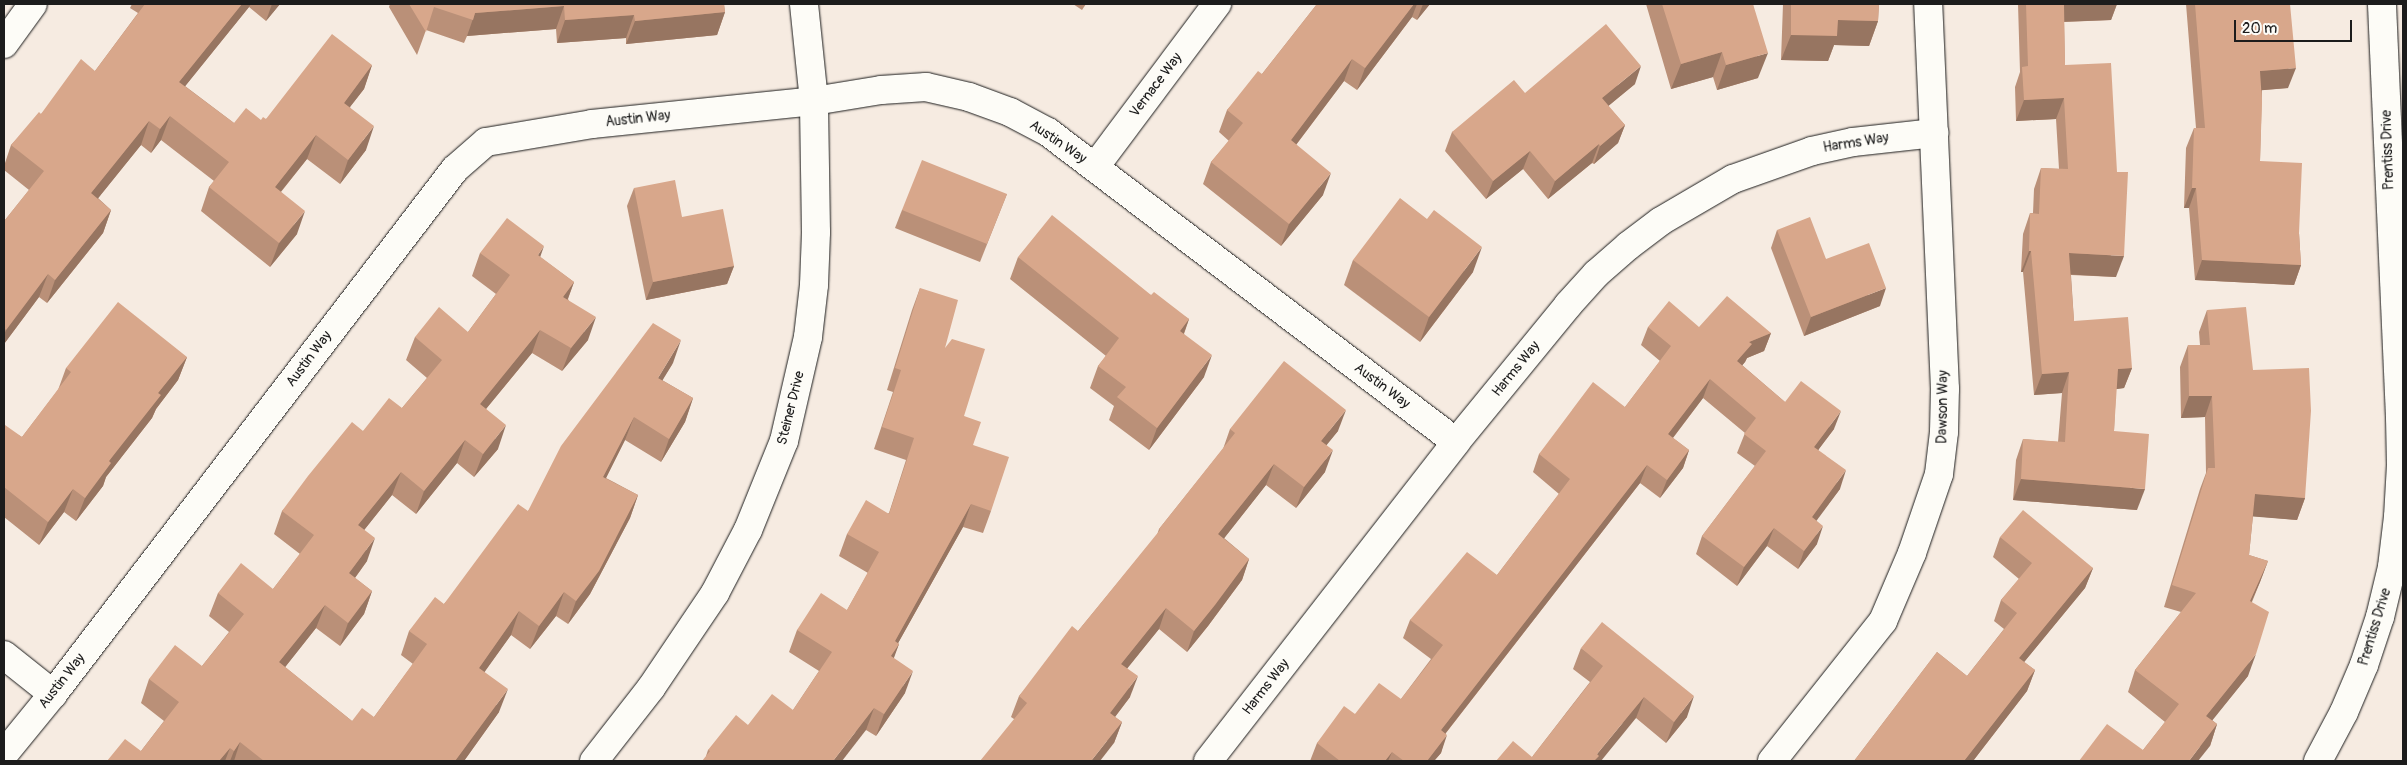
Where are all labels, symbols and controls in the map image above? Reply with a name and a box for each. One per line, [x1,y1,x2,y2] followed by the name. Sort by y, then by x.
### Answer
[2237,10,2354,42] scale bar
[2242,19,2277,38] text: 20 m
[1126,50,1186,120] street label: Vernace Way
[605,107,671,131] street label: Austin Way
[2378,110,2398,190] street label: Prentiss Drive
[1026,117,1090,167] street label: Austin Way
[1822,130,1890,156] street label: Harms Way
[283,328,335,390] street label: Austin Way
[1489,338,1543,400] street label: Harms Way
[1351,360,1413,412] street label: Austin Way
[774,369,808,447] street label: Steiner Drive
[1934,370,1952,444] street label: Dawson Way
[2355,586,2395,668] street label: Prentiss Drive
[35,650,89,712] street label: Austin Way
[1239,656,1293,718] street label: Harms Way

